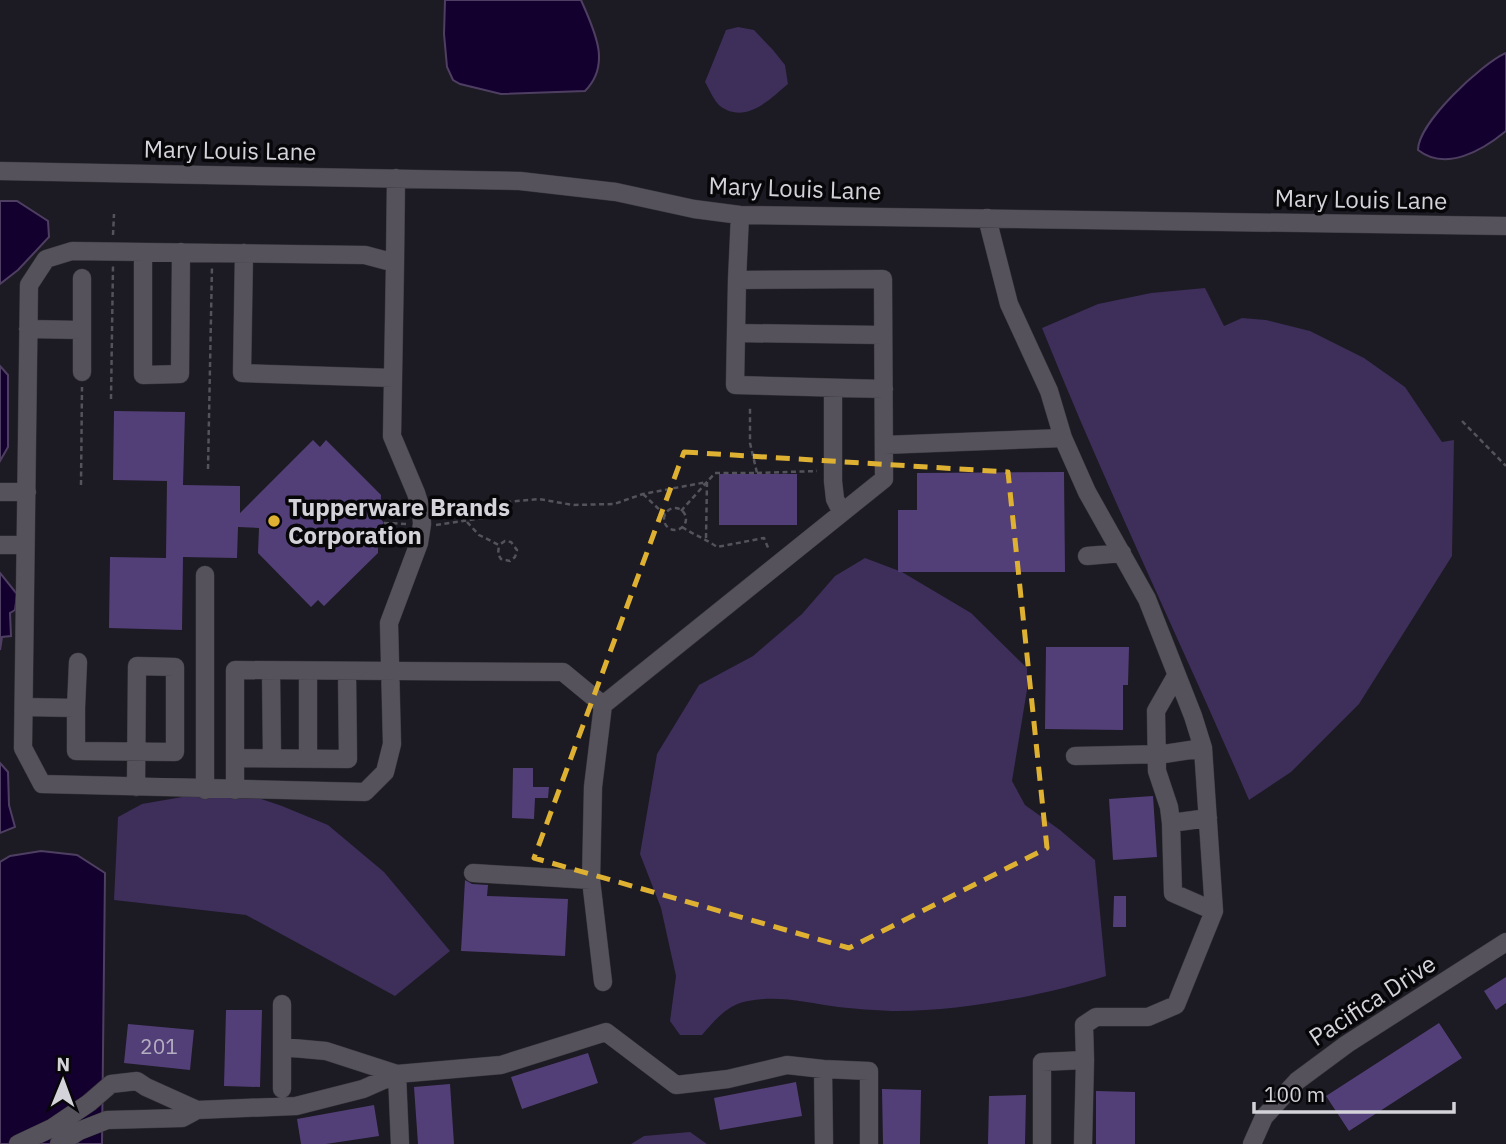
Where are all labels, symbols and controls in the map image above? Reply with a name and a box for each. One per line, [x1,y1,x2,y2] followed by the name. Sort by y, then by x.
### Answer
[143,132,317,168] street label: Mary Louis Lane
[708,169,882,207] street label: Mary Louis Lane
[1274,181,1448,217] street label: Mary Louis Lane
[288,491,510,551] place label: Tupperware Brands Corporation
[266,513,282,529] marker: Tupperware Brands Corporation
[1302,947,1442,1053] street label: Pacifica Drive
[140,1032,178,1060] house number: 201
[28,1046,98,1116] north arrow
[56,1052,70,1076] text: N
[1254,1070,1454,1114] scale bar
[1264,1080,1325,1108] text: 100 m

